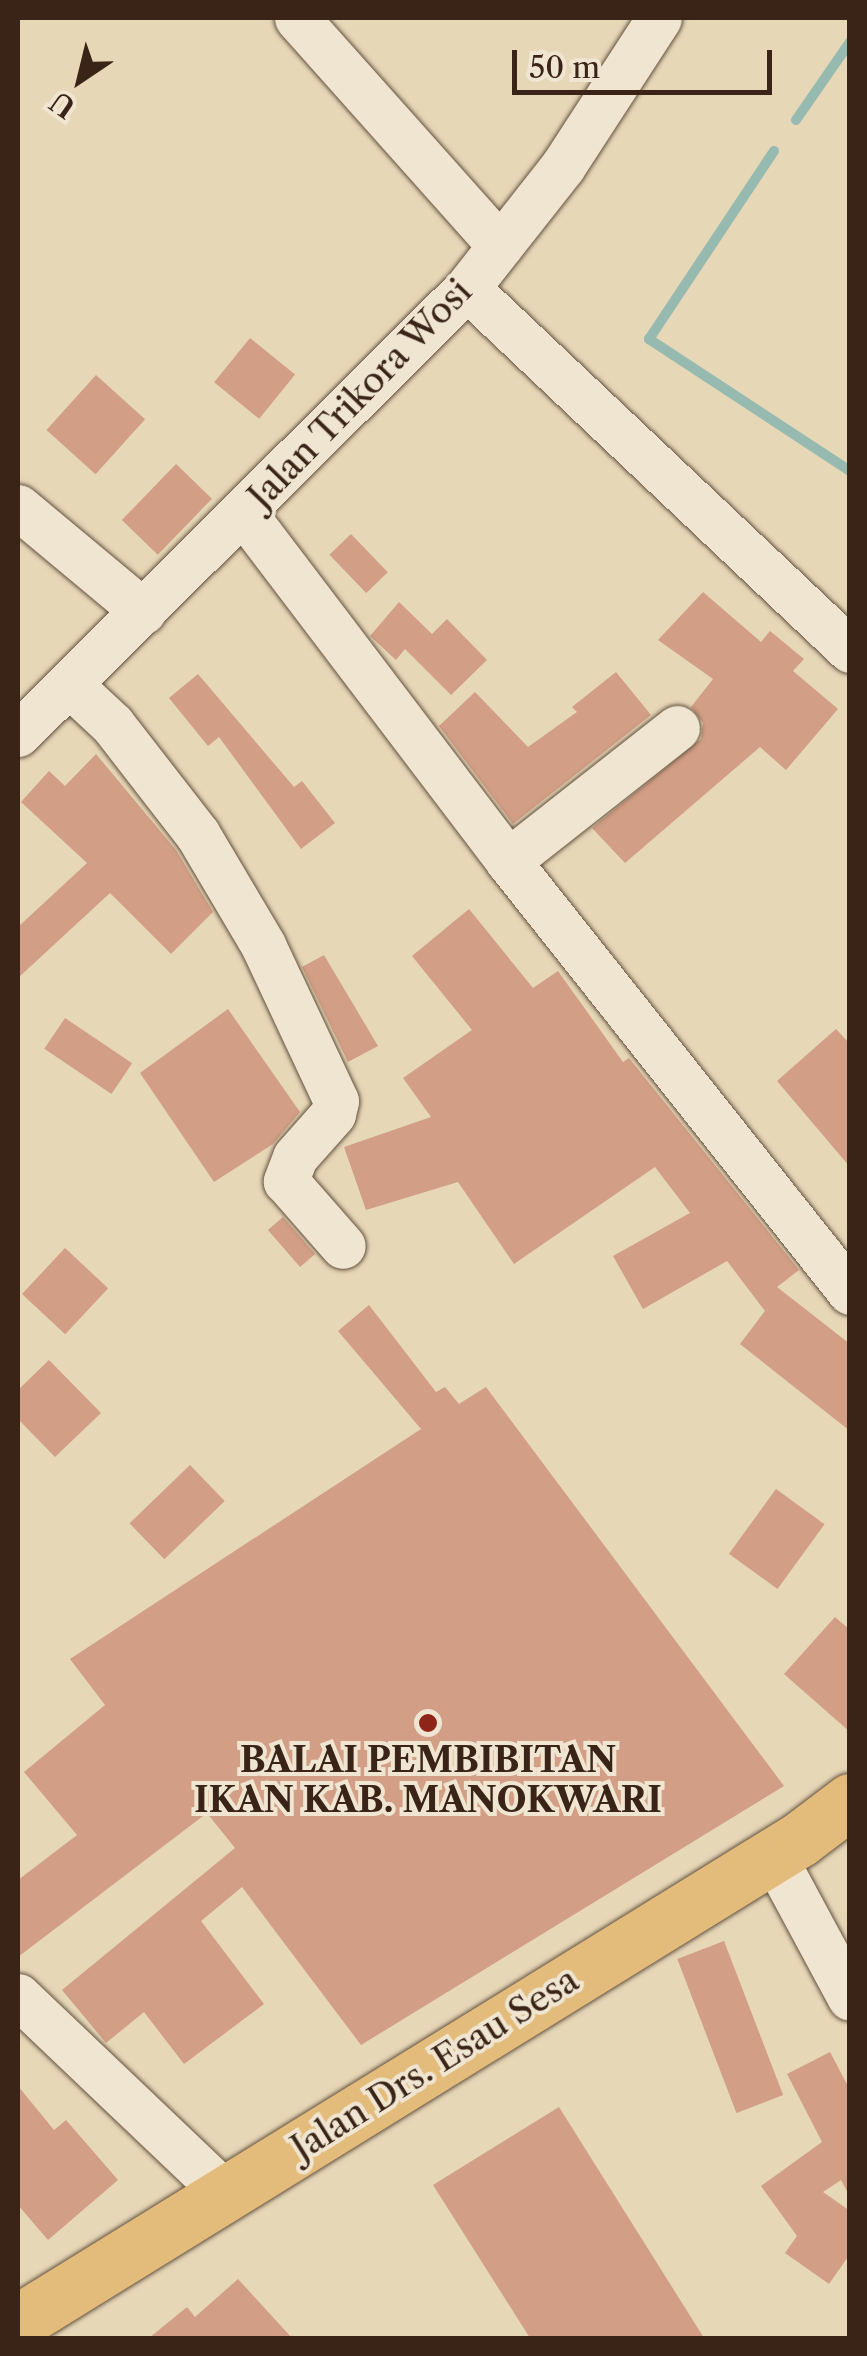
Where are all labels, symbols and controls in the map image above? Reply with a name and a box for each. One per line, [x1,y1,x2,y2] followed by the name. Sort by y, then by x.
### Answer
[30,30,130,130] north arrow
[517,30,777,92] scale bar
[529,49,600,86] text: 50 m
[44,84,82,125] text: U
[239,270,481,518] street label: Jalan Trikora Wosi
[417,1712,439,1734] marker: BALAI PEMBIBITAN IKAN KAB. MANOKWARI
[194,1739,662,1821] place label: BALAI PEMBIBITAN IKAN KAB. MANOKWARI
[284,1959,586,2169] street label: Jalan Drs. Esau Sesa

